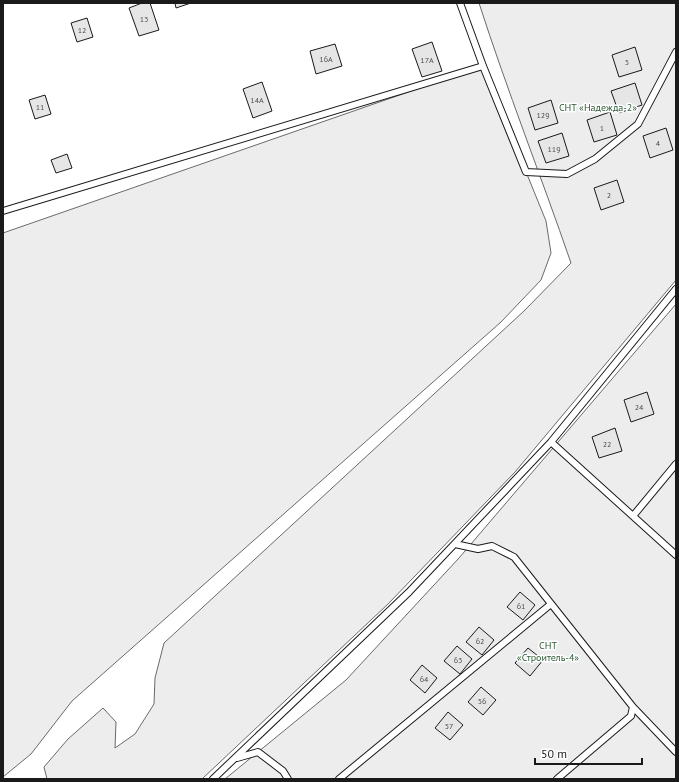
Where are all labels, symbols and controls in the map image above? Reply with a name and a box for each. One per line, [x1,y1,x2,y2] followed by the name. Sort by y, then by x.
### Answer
[140,14,148,24] house number: 13
[78,25,86,35] house number: 12
[319,54,333,64] house number: 16А
[420,55,434,65] house number: 17А
[625,57,629,67] house number: 5
[250,95,264,105] house number: 14А
[559,101,637,114] park label: СНТ «Надежда-2»
[36,102,44,112] house number: 11
[536,110,550,120] house number: 129
[600,123,604,133] house number: 1
[656,138,661,148] house number: 4
[547,144,561,154] house number: 119
[607,190,611,200] house number: 2
[635,402,644,412] house number: 24
[603,439,611,449] house number: 22
[517,601,525,611] house number: 61
[476,636,484,646] house number: 62
[517,639,579,664] park label: СНТ «Строитель-4»
[454,655,462,665] house number: 63
[420,674,429,684] house number: 64
[478,696,486,706] house number: 56
[445,721,453,731] house number: 57
[535,740,642,766] scale bar
[541,746,567,761] text: 50 m

